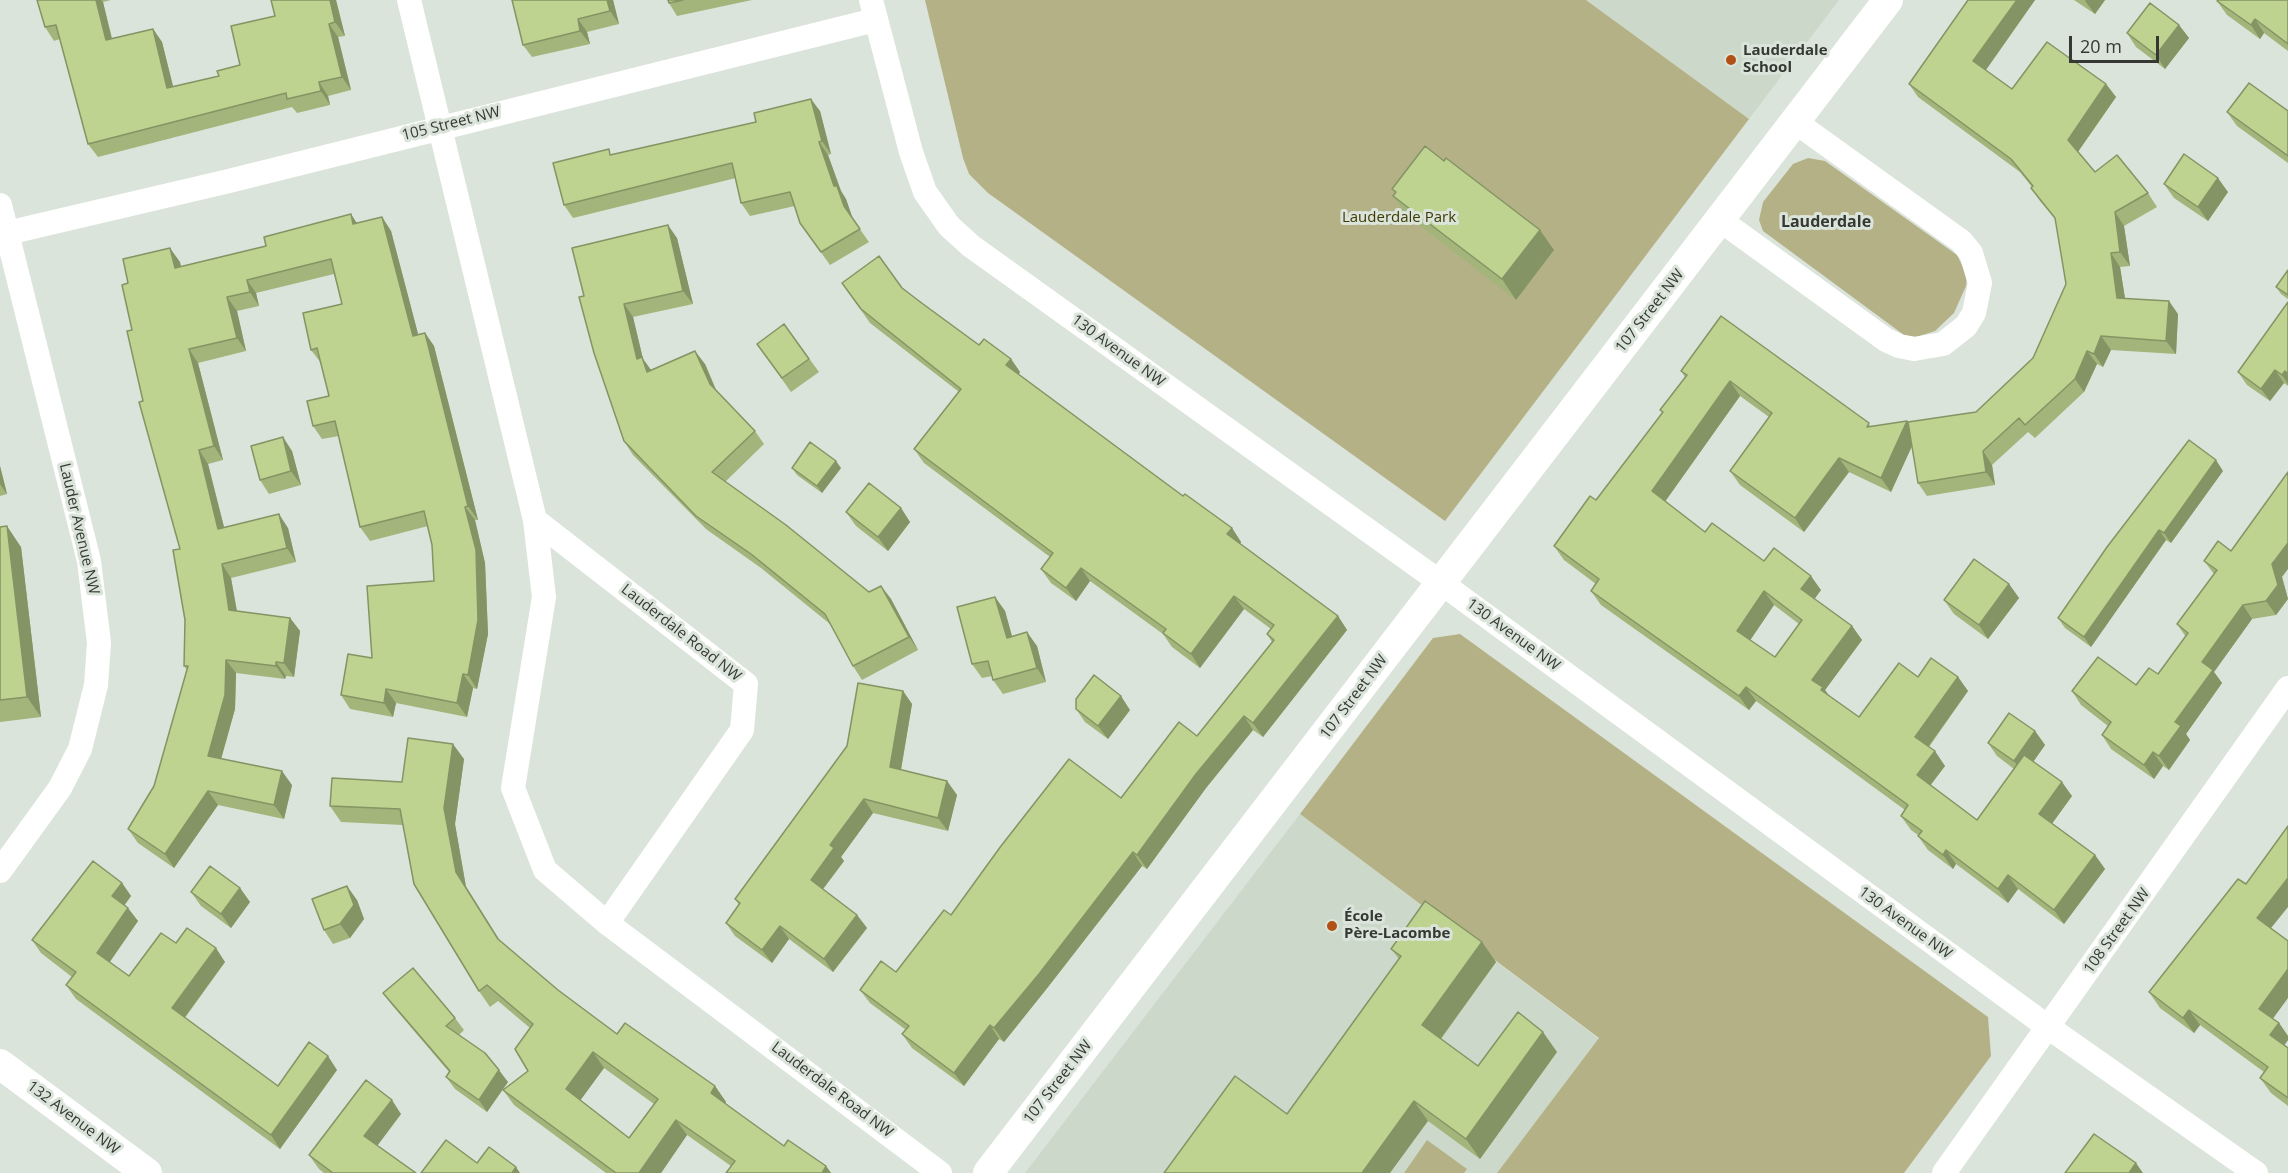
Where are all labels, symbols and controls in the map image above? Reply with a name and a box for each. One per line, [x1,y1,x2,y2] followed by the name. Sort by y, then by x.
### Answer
[2072,24,2162,62] scale bar
[2080,34,2122,58] text: 20 m
[1743,42,1828,77] place label: Lauderdale School
[1724,53,1738,67] marker: Lauderdale School
[400,103,502,145] street label: 105 Street NW
[1342,209,1456,227] park label: Lauderdale Park
[1781,212,1871,232] district label: Lauderdale
[1612,266,1688,356] street label: 107 Street NW
[1068,311,1168,391] street label: 130 Avenue NW
[55,462,103,596] street label: Lauder Avenue NW
[617,580,745,686] street label: Lauderdale Road NW
[1463,595,1563,675] street label: 130 Avenue NW
[1317,651,1391,743] street label: 107 Street NW
[1855,883,1955,963] street label: 130 Avenue NW
[2080,885,2154,977] street label: 108 Street NW
[1344,908,1450,943] place label: École Père-Lacombe
[1325,919,1339,933] marker: École Père-Lacombe
[1020,1037,1096,1127] street label: 107 Street NW
[768,1038,896,1142] street label: Lauderdale Road NW
[23,1077,123,1159] street label: 132 Avenue NW

